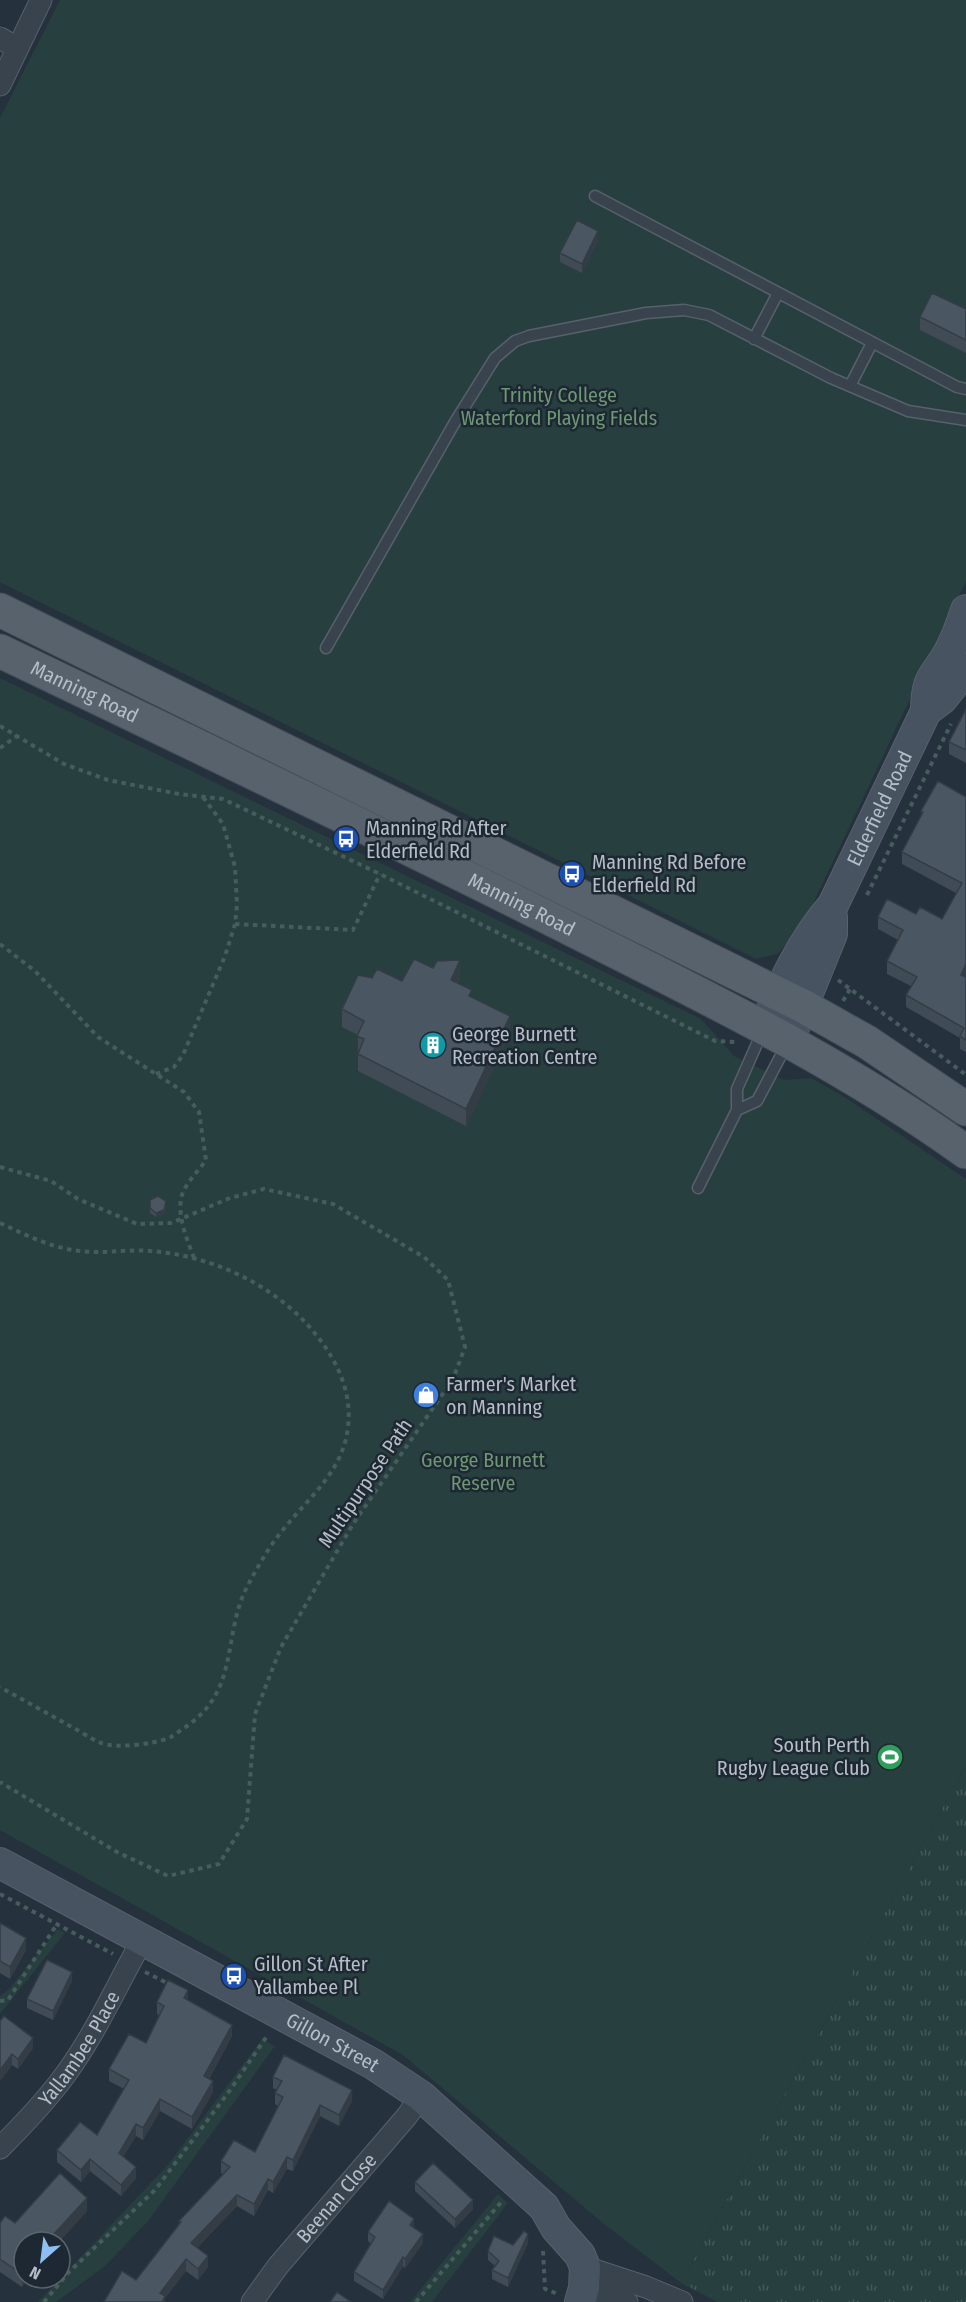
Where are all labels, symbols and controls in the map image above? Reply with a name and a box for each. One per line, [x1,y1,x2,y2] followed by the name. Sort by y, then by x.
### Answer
[461,383,657,430] park label: Trinity College Waterford Playing Fields
[27,656,143,728] street label: Manning Road
[842,747,917,870] street label: Elderfield Road
[366,816,507,863] place label: Manning Rd After Elderfield Rd
[331,824,361,854] bus stop icon: Manning Rd After Elderfield Rd
[592,850,746,897] place label: Manning Rd Before Elderfield Rd
[557,859,587,889] bus stop icon: Manning Rd Before Elderfield Rd
[464,868,579,941] street label: Manning Road
[452,1022,597,1069] place label: George Burnett Recreation Centre
[418,1030,448,1060] building icon: George Burnett Recreation Centre
[446,1372,577,1419] place label: Farmer's Market on Manning
[411,1380,441,1410] shop icon: Farmer's Market on Manning
[313,1414,417,1552] street label: Multipurpose Path
[421,1448,546,1495] park label: George Burnett Reserve
[717,1733,870,1780] place label: South Perth Rugby League Club
[875,1742,905,1772] sports icon: South Perth Rugby League Club
[254,1952,368,1999] place label: Gillon St After Yallambee Pl
[219,1961,249,1991] bus stop icon: Gillon St After Yallambee Pl
[33,1987,125,2111] street label: Yallambee Place
[282,2008,384,2077] street label: Gillon Street
[291,2148,382,2248] street label: Beenan Close
[12,2230,72,2290] north arrow
[26,2262,44,2283] text: N

